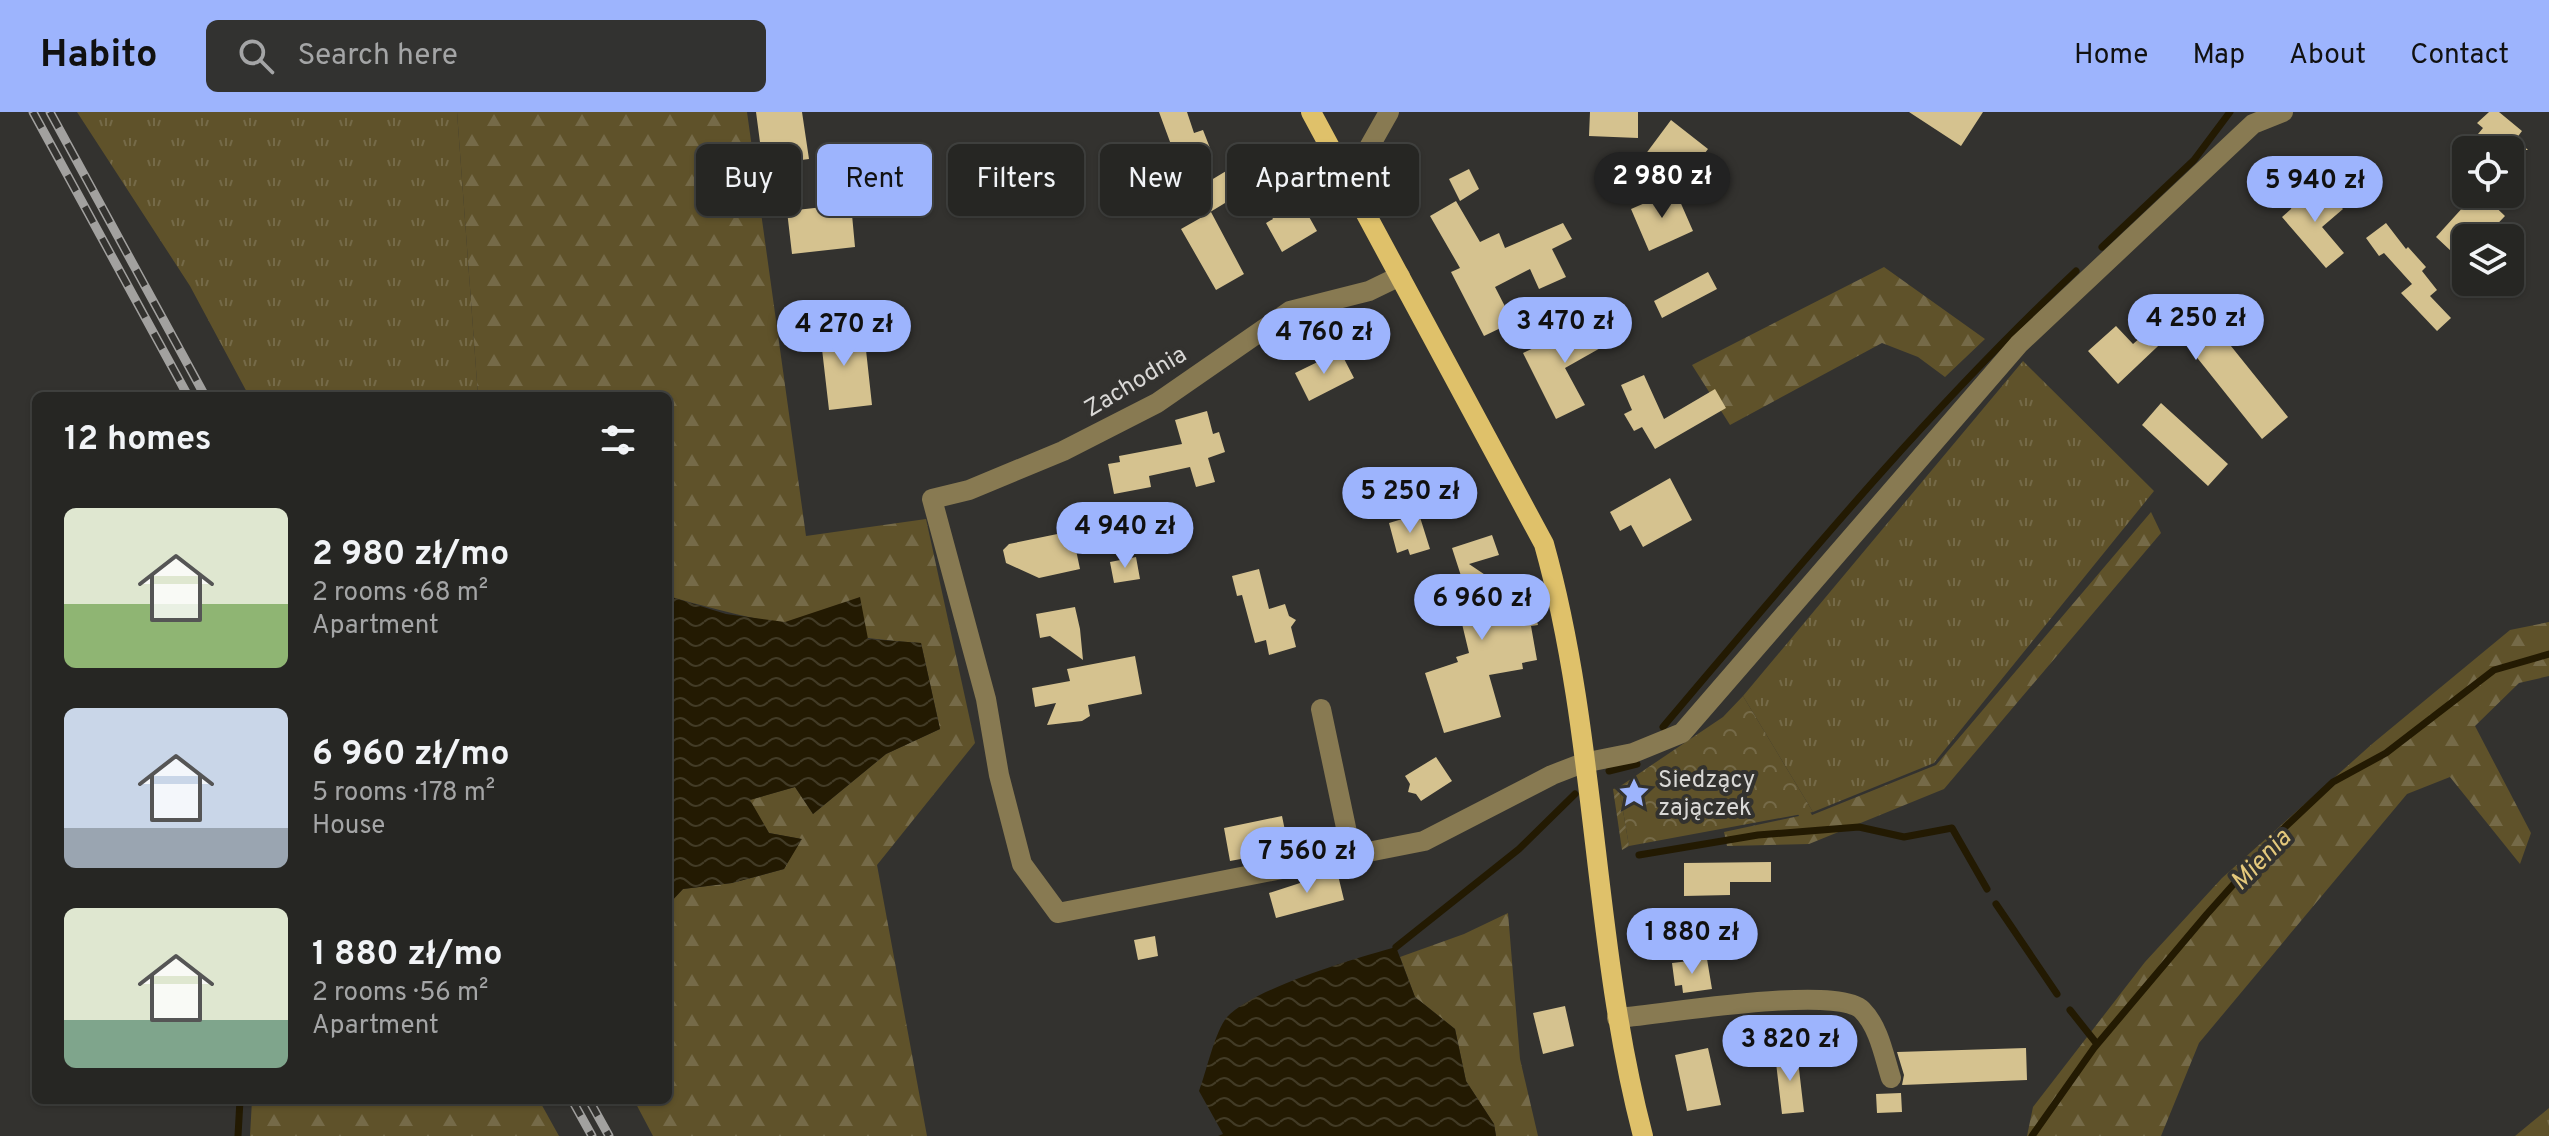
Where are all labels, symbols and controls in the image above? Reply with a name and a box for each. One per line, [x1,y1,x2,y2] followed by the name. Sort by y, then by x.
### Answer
[206,20,766,92] search box
[40,32,158,81] text: Habito
[234,34,278,78] icon: search
[298,38,458,75] text: Search here
[2074,38,2148,74] text: Home
[2192,38,2245,74] text: Map
[2289,38,2366,74] text: About
[2410,38,2509,74] text: Contact
[2452,136,2524,296] map controls
[2452,136,2524,208] button: locate
[696,144,801,216] chip: Buy
[817,144,932,216] chip: Rent
[948,144,1084,216] chip: Filters
[1100,144,1211,216] chip: New
[1227,144,1419,216] chip: Apartment
[1579,152,1745,220] pin: 2 980 zł
[2232,156,2398,224] pin: 5 940 zł
[1612,161,1712,194] text: 2 980 zł
[2265,165,2365,198] text: 5 940 zł
[2452,224,2524,296] button: layers
[2113,294,2279,362] pin: 4 250 zł
[1482,297,1648,365] pin: 3 470 zł
[761,300,927,368] pin: 4 270 zł
[2146,303,2246,336] text: 4 250 zł
[1516,306,1614,339] text: 3 470 zł
[1241,308,1407,376] pin: 4 760 zł
[795,309,893,342] text: 4 270 zł
[1275,317,1373,350] text: 4 760 zł
[1079,341,1193,425] street label: Zachodnia
[596,418,640,462] icon: filters
[64,419,211,462] text: 12 homes
[1327,467,1493,535] pin: 5 250 zł
[1360,476,1460,509] text: 5 250 zł
[1042,502,1208,570] pin: 4 940 zł
[1074,511,1176,544] text: 4 940 zł
[312,534,509,577] text: 2 980 zł/mo
[128,540,224,636] icon: home
[1399,574,1565,642] pin: 6 960 zł
[312,577,488,610] text: 2 rooms · 68 m²
[1432,583,1532,616] text: 6 960 zł
[312,610,439,643] text: Apartment
[312,734,509,777] text: 6 960 zł/mo
[128,740,224,836] icon: home
[1658,766,1755,824] place label: Siedzący zajączek
[1617,776,1651,810] place icon: Siedzący zajączek
[312,777,495,810] text: 5 rooms · 178 m²
[312,810,385,843] text: House
[2224,822,2300,899] water label: Mienia
[1224,827,1390,895] pin: 7 560 zł
[1258,836,1356,869] text: 7 560 zł
[1609,908,1775,976] pin: 1 880 zł
[1645,917,1739,950] text: 1 880 zł
[312,934,503,977] text: 1 880 zł/mo
[128,940,224,1036] icon: home
[312,977,488,1010] text: 2 rooms · 56 m²
[312,1010,439,1043] text: Apartment
[1707,1015,1873,1083] pin: 3 820 zł
[1740,1024,1840,1057] text: 3 820 zł

